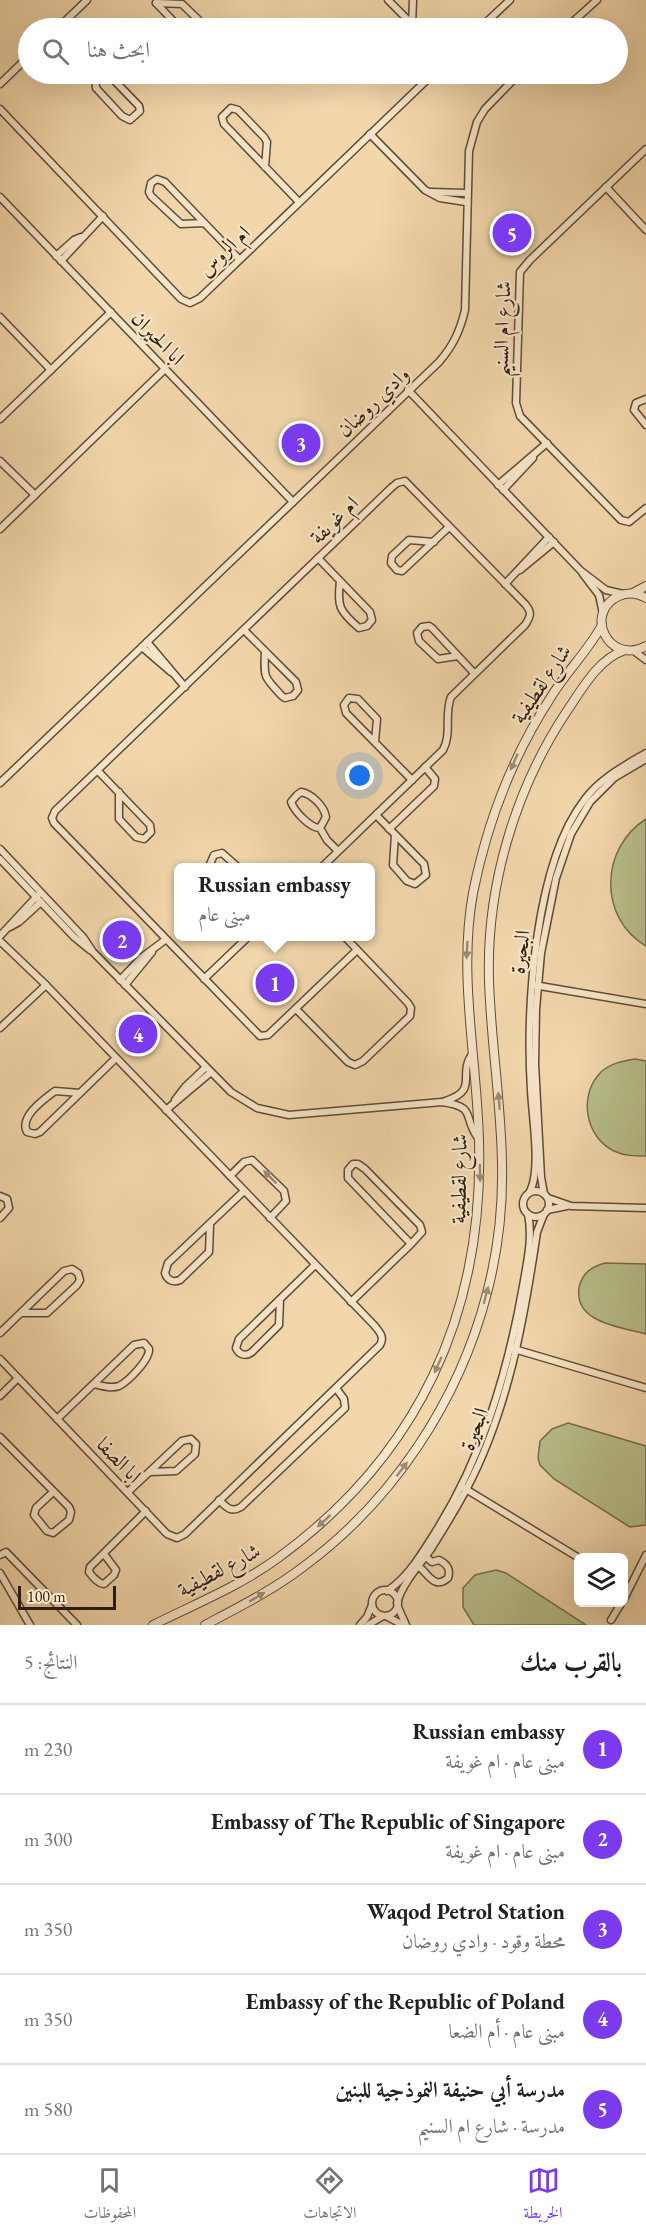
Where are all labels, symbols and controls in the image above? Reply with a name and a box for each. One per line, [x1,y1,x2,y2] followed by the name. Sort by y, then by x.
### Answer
[18,18,628,84] search box
[39,35,72,68] icon: search
[87,35,150,64] text: ابحث هنا
[492,210,532,256] pin: 5
[192,219,259,286] street label: ام الروس
[486,281,525,378] street label: شارع ام السنيم
[126,305,191,371] street label: ابا الحيران
[331,360,417,445] street label: وادي روضان
[282,420,320,466] pin: 3
[303,490,367,553] street label: ام غويفة
[504,639,581,731] street label: شارع لقطيفية
[510,754,519,771] one-way arrow
[345,761,374,790] your location
[174,863,375,941] popup
[198,870,351,899] text: Russian embassy
[198,901,251,927] text: مبنى عام
[102,918,142,962] pin: 2
[503,928,536,976] street label: البحيرة
[463,941,472,960] one-way arrow
[256,960,294,1006] pin: 1
[118,1012,158,1056] pin: 4
[494,1092,504,1111] one-way arrow
[444,1134,478,1224] street label: شارع لقطيفية
[475,1163,484,1182] one-way arrow
[264,1171,278,1185] one-way arrow
[482,1286,492,1304] one-way arrow
[432,1356,442,1374] one-way arrow
[453,1404,494,1454] street label: البحيرة
[91,1431,148,1488] street label: ابا الصفا
[395,1461,408,1477] one-way arrow
[316,1514,331,1528] one-way arrow
[173,1537,267,1607] street label: شارع لقطيفية
[574,1553,628,1607] map controls
[574,1553,628,1607] button: layers
[18,1583,116,1610] scale bar
[27,1586,66,1607] text: 100 m
[249,1592,265,1603] one-way arrow
[520,1645,622,1679] text: بالقرب منك
[24,1649,78,1675] text: النتائج: 5
[412,1717,565,1746] text: Russian embassy
[24,1736,72,1762] text: 230 m
[597,1736,608,1762] text: 1
[445,1748,565,1774] text: مبنى عام · ام غويفة
[211,1807,565,1836] text: Embassy of The Republic of Singapore
[24,1826,72,1852] text: 300 m
[597,1826,608,1852] text: 2
[445,1838,565,1864] text: مبنى عام · ام غويفة
[367,1897,565,1926] text: Waqod Petrol Station
[24,1916,72,1942] text: 350 m
[597,1916,608,1942] text: 3
[402,1928,565,1954] text: محطة وقود · وادي روضان
[246,1987,565,2016] text: Embassy of the Republic of Poland
[24,2006,72,2032] text: 350 m
[597,2006,608,2032] text: 4
[448,2018,565,2044] text: مبنى عام · أم الضعا
[335,2075,565,2104] text: مدرسة أبي حنيفة النموذجية للبنين
[24,2096,72,2122] text: 580 m
[597,2096,608,2122] text: 5
[418,2113,565,2139] text: مدرسة · شارع ام السنيم
[84,2164,136,2228] tab: المحفوظات
[303,2164,357,2228] tab: الاتجاهات
[524,2164,563,2228] tab: الخريطة

